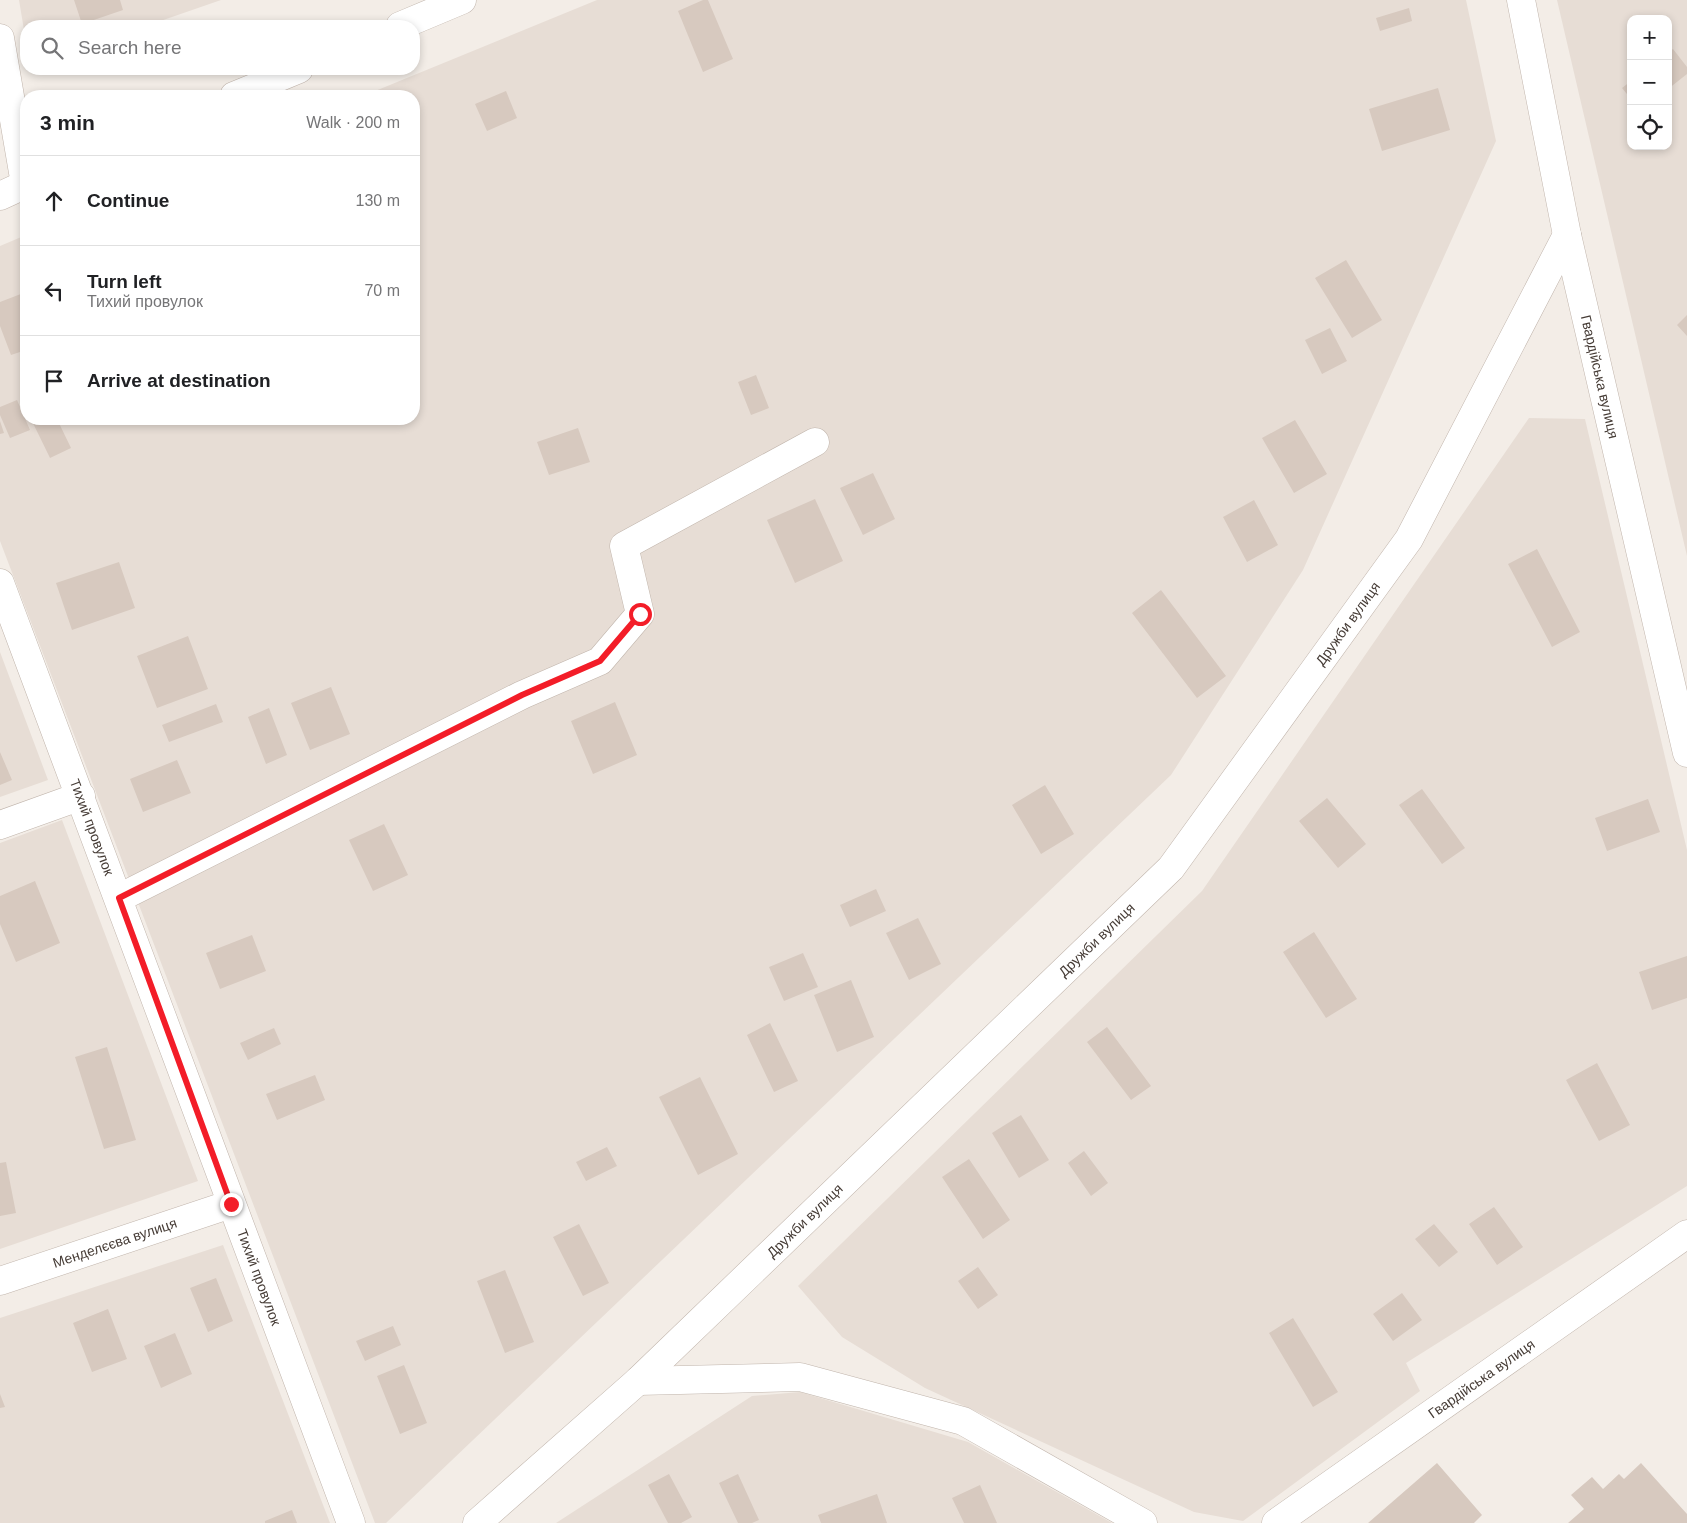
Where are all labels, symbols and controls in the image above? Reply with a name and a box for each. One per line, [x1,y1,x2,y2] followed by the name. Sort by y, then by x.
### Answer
[1627,15,1672,150] map controls
[1627,15,1672,60] button: +
[20,20,420,75] search box
[38,34,66,62] icon: search
[78,37,182,58] text: Search here
[1627,60,1672,105] button: −
[1627,105,1672,150] button: locate
[40,111,95,134] text: 3 min
[306,114,400,131] text: Walk · 200 m
[40,187,68,215] icon: ahead
[87,190,169,211] text: Continue
[356,192,400,209] text: 130 m
[87,271,162,292] text: Turn left
[40,277,68,305] icon: left
[364,282,400,299] text: 70 m
[87,293,203,310] text: Тихий провулок
[1578,313,1622,440] street label: Гвардійська вулиця
[40,367,68,395] icon: arrive
[87,370,271,391] text: Arrive at destination
[1312,579,1383,668] street label: Дружби вулиця
[629,603,652,626] route start
[67,777,118,878] street label: Тихий провулок
[1055,900,1138,980] street label: Дружби вулиця
[763,1180,846,1261] street label: Дружби вулиця
[220,1193,243,1216] route end
[51,1215,179,1271] street label: Менделєєва вулиця
[234,1227,285,1328] street label: Тихий провулок
[1425,1336,1538,1422] street label: Гвардійська вулиця

